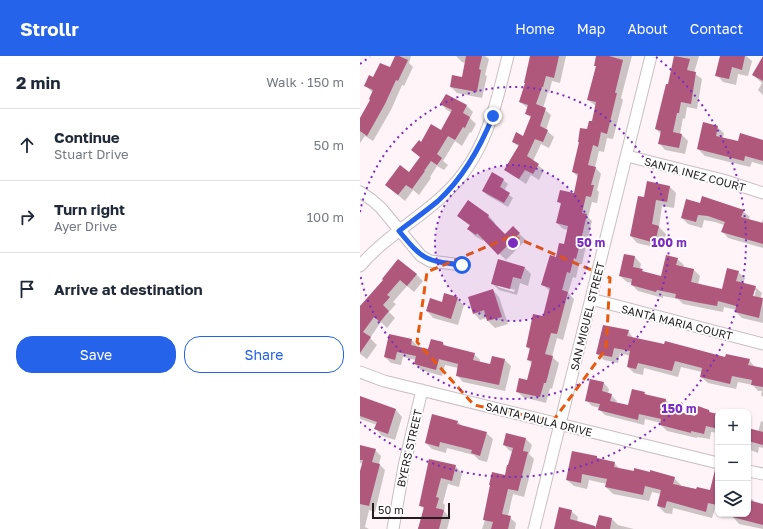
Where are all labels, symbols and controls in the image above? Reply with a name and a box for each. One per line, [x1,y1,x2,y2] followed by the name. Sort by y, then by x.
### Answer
[20,17,79,40] text: Strollr
[515,20,555,37] text: Home
[577,20,605,37] text: Map
[627,20,668,37] text: About
[690,20,743,37] text: Contact
[16,72,60,93] text: 2 min
[266,74,344,90] text: Walk · 150 m
[484,107,502,125] route end
[54,128,120,146] text: Continue
[16,134,38,156] icon: ahead
[314,137,344,153] text: 50 m
[54,146,128,162] text: Stuart Drive
[643,154,747,194] street label: SANTA INEZ COURT
[54,200,125,218] text: Turn right
[16,206,38,228] icon: right
[307,209,344,225] text: 100 m
[54,218,117,234] text: Ayer Drive
[577,235,605,250] text: 50 m
[651,235,687,250] text: 100 m
[506,236,520,250] centre of rings
[453,256,471,274] route start
[567,260,607,372] street label: SAN MIGUEL STREET
[16,278,38,300] icon: arrive
[54,280,203,298] text: Arrive at destination
[620,302,734,342] street label: SANTA MARIA COURT
[16,336,176,373] button: Save
[184,336,344,373] button: Share
[484,399,594,439] street label: SANTA PAULA DRIVE
[662,401,696,416] text: 150 m
[394,408,424,488] street label: BYERS STREET
[715,409,751,517] map controls
[715,409,751,445] button: +
[715,445,751,481] button: −
[715,481,751,517] button: layers
[372,501,450,520] scale bar
[378,503,404,516] text: 50 m

